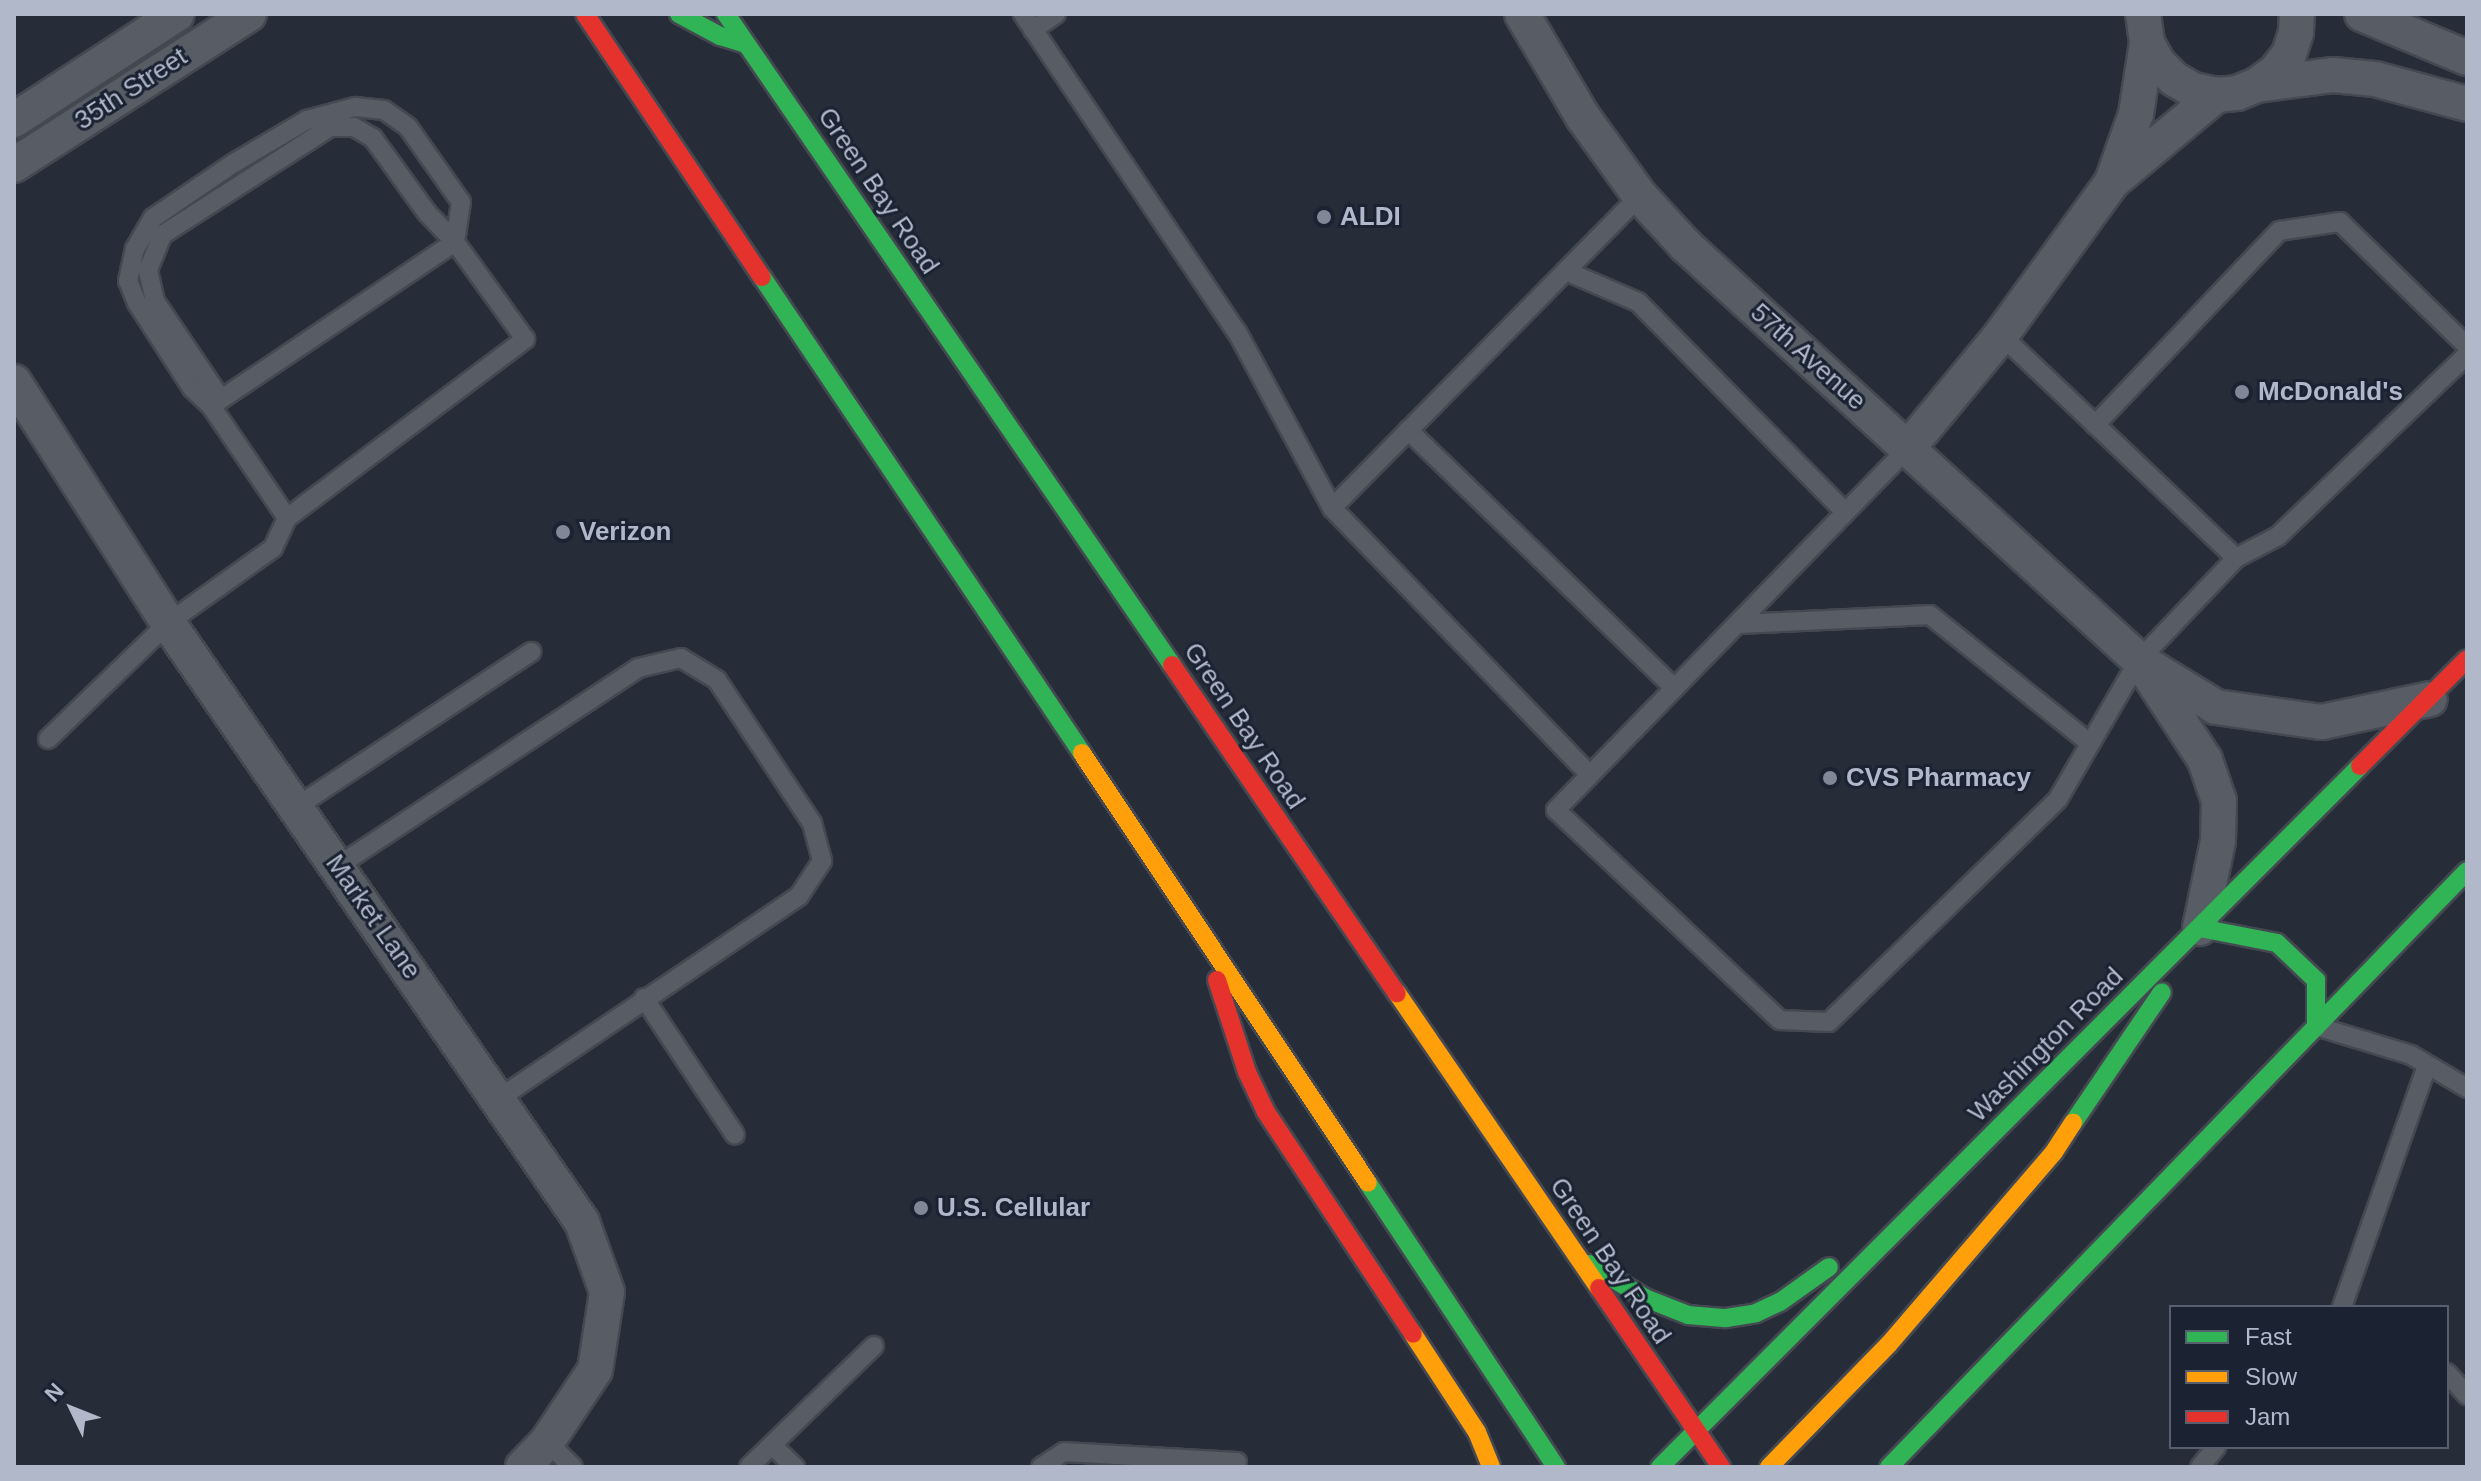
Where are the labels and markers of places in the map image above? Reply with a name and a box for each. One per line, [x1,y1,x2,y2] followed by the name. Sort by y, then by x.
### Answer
[1340,201,1401,233] place label: ALDI
[1315,208,1333,226] marker: ALDI
[2258,376,2403,408] place label: McDonald's
[2233,383,2251,401] marker: McDonald's
[579,516,671,548] place label: Verizon
[554,523,572,541] marker: Verizon
[1846,762,2031,794] place label: CVS Pharmacy
[1821,769,1839,787] marker: CVS Pharmacy
[937,1192,1090,1224] place label: U.S. Cellular
[912,1199,930,1217] marker: U.S. Cellular

